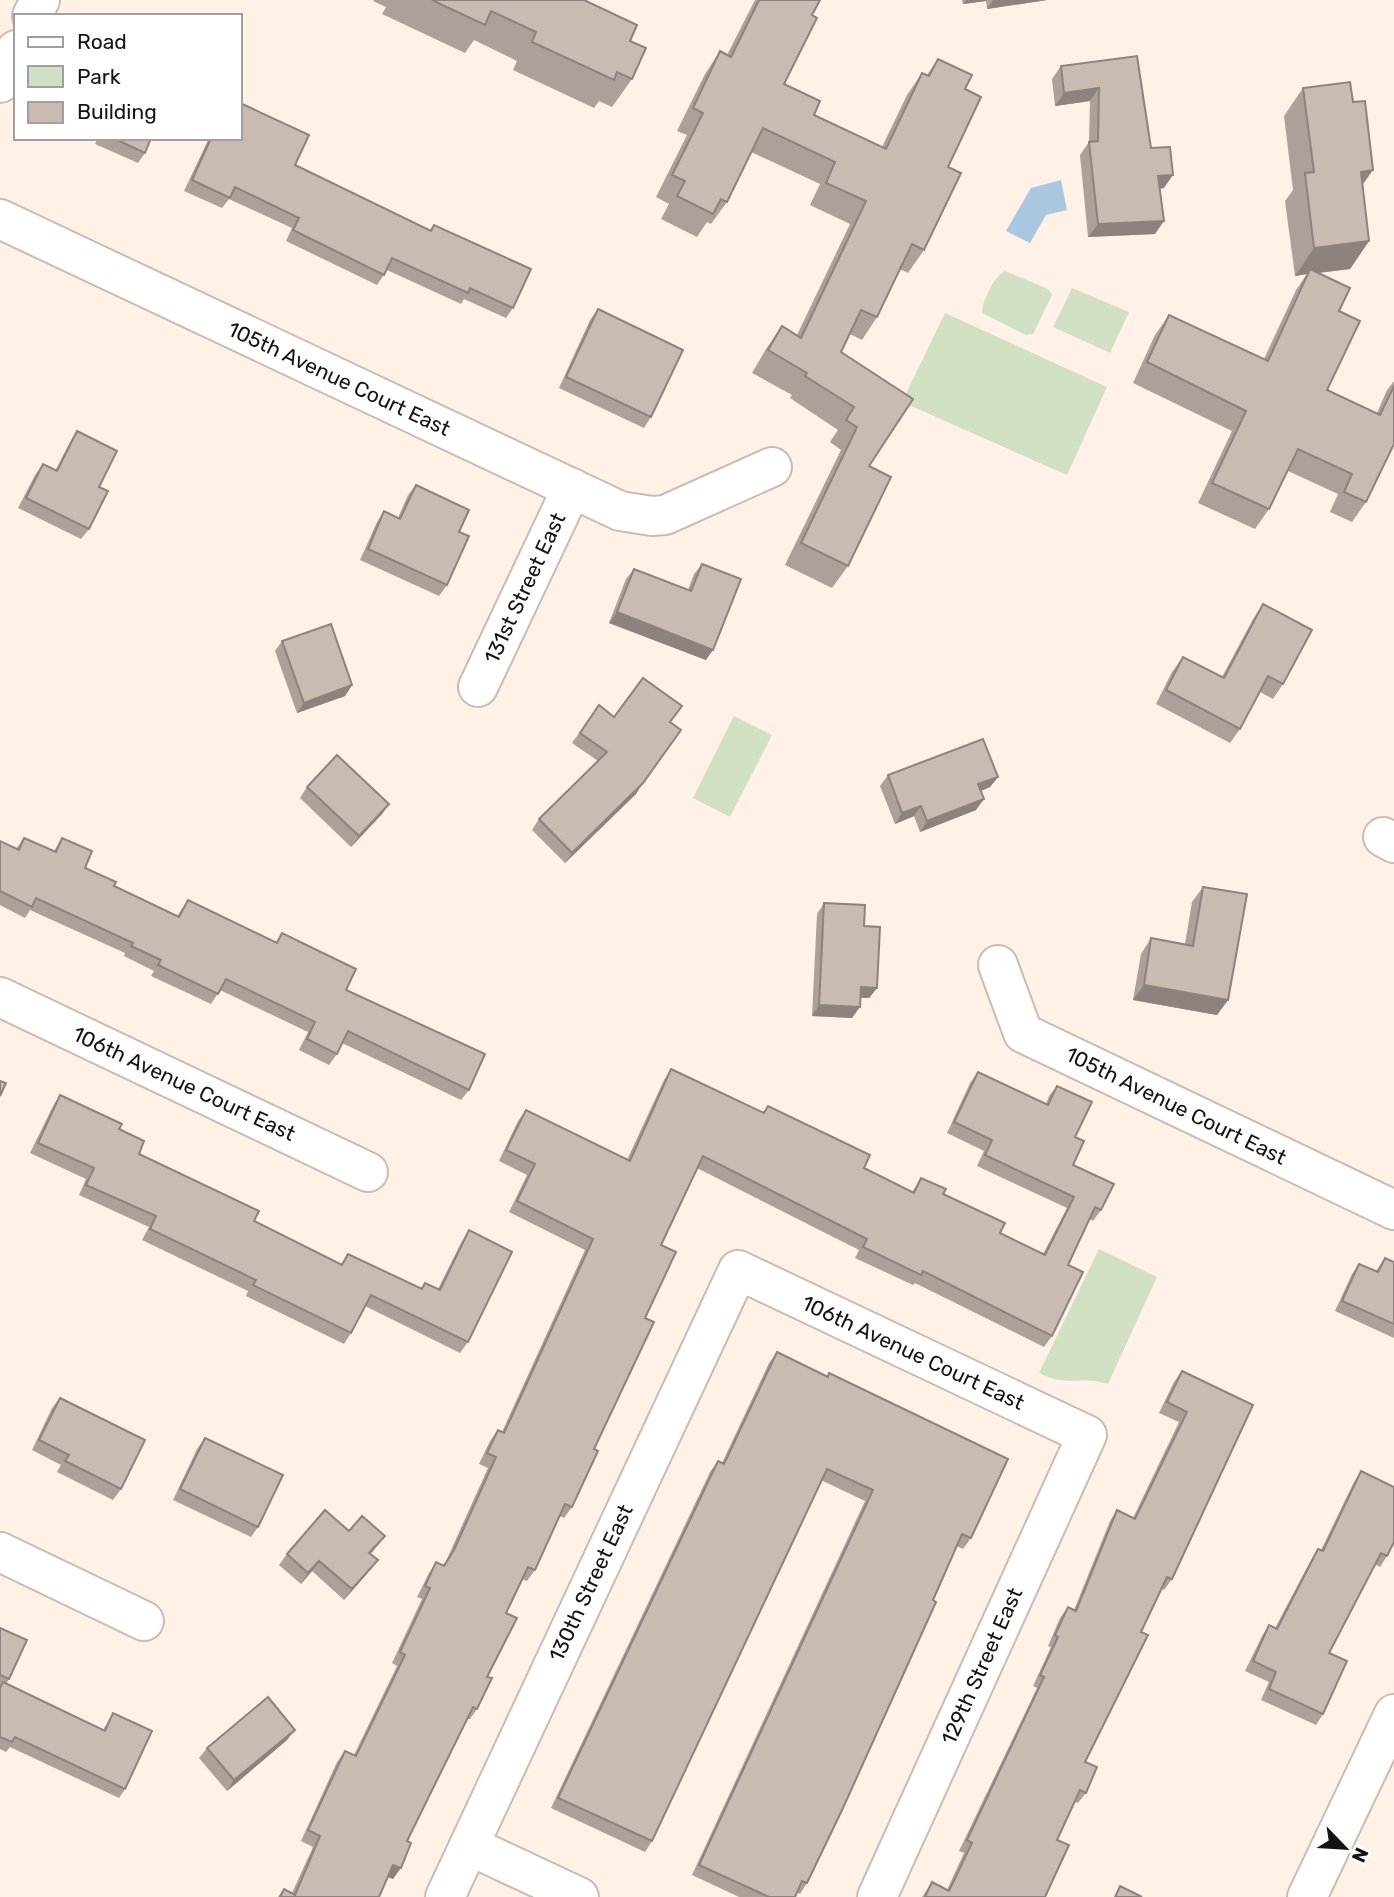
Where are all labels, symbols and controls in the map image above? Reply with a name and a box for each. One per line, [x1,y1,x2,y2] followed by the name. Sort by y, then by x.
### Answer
[14,14,242,140] legend
[77,29,127,54] text: Road
[77,64,121,89] text: Park
[77,99,157,124] text: Building
[224,316,454,441] street label: 105th Avenue Court East
[479,508,570,667] street label: 131st Street East
[69,1021,299,1146] street label: 106th Avenue Court East
[1062,1041,1291,1170] street label: 105th Avenue Court East
[798,1290,1028,1415] street label: 106th Avenue Court East
[543,1500,638,1665] street label: 130th Street East
[936,1584,1027,1748] street label: 129th Street East
[1310,1813,1380,1883] north arrow
[1347,1844,1373,1866] text: N

